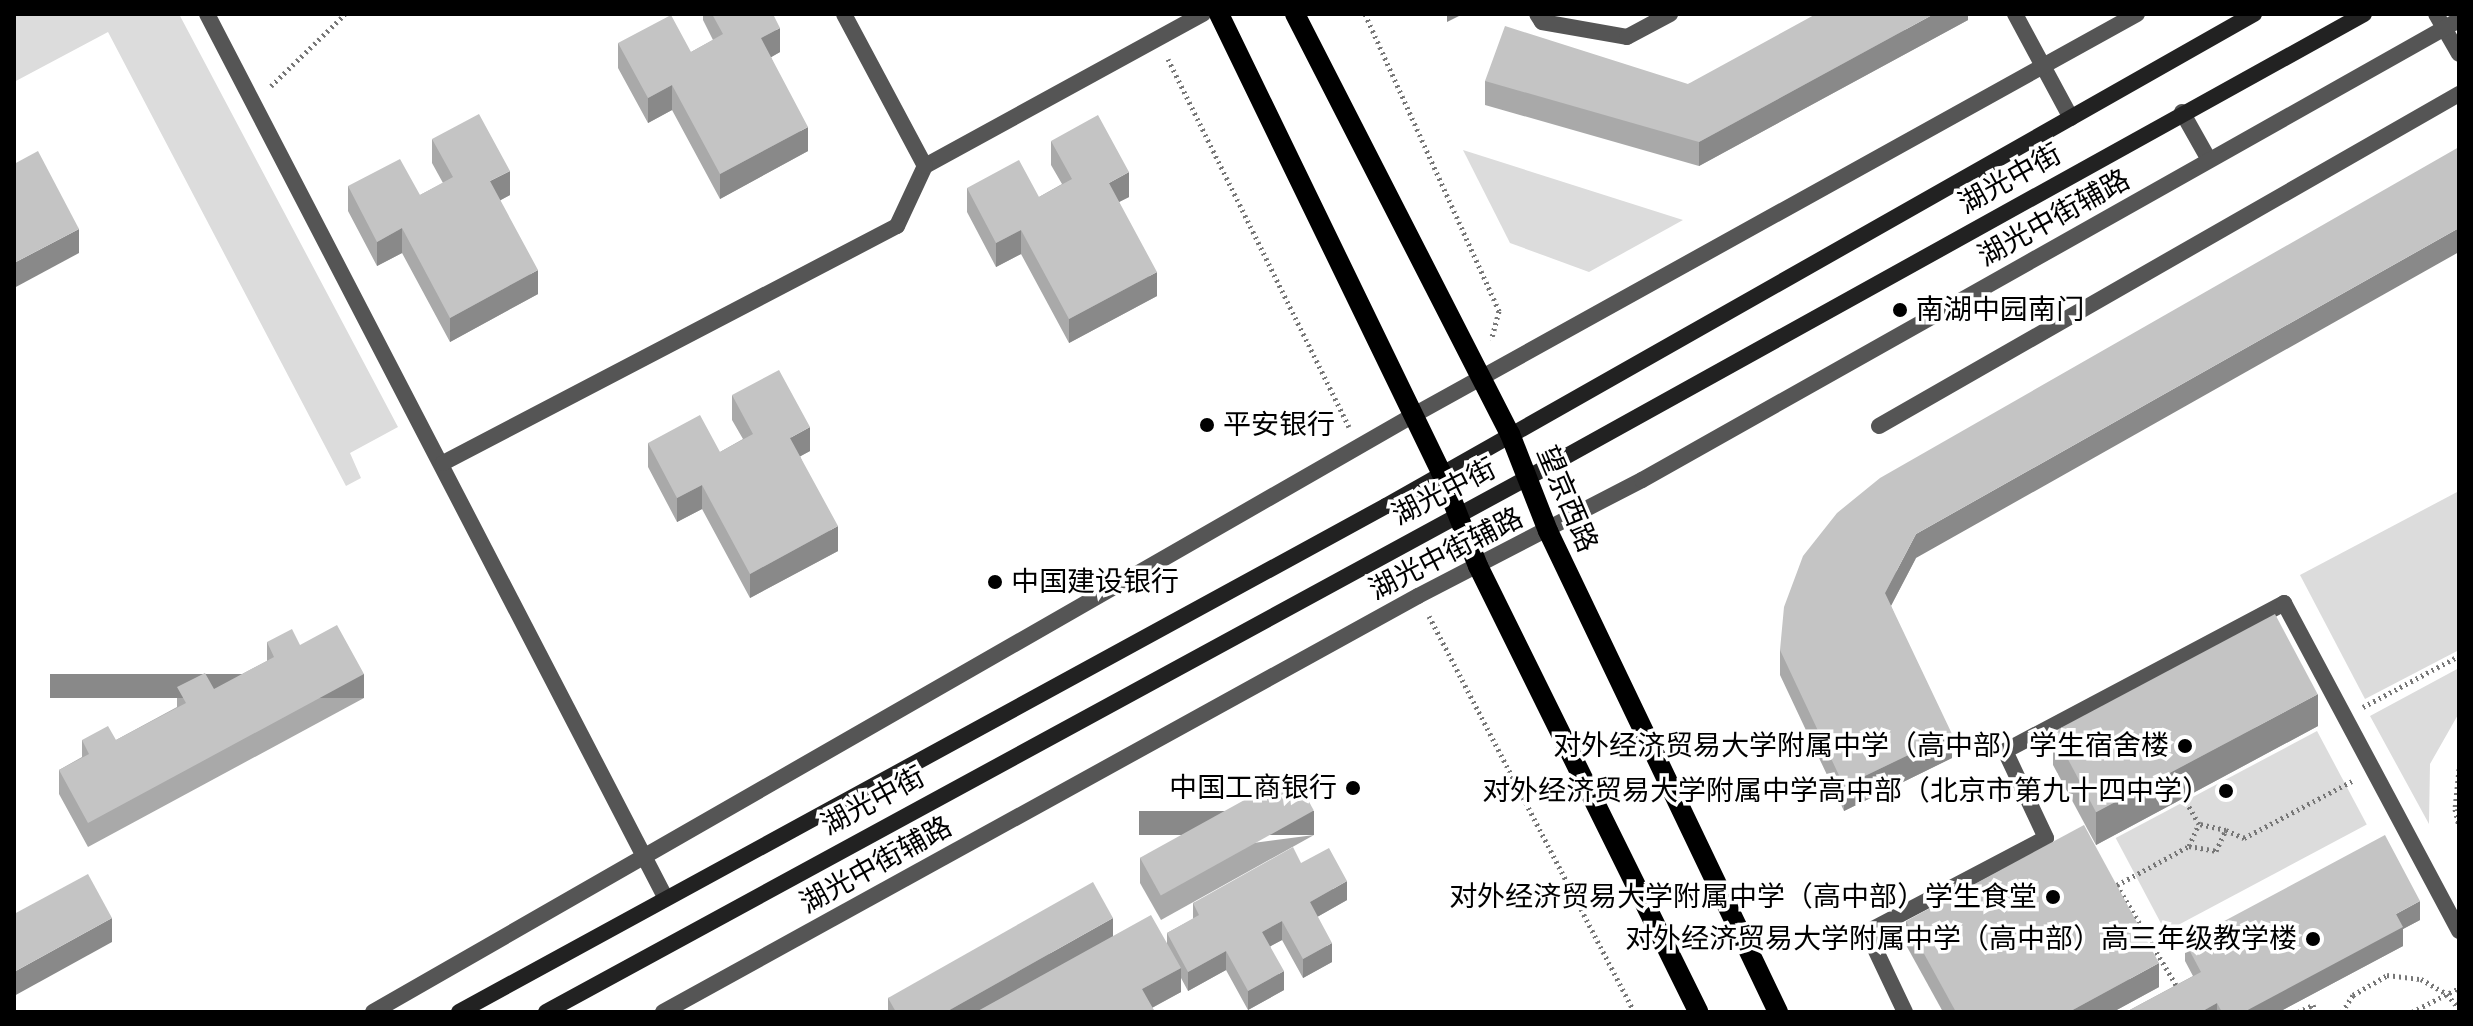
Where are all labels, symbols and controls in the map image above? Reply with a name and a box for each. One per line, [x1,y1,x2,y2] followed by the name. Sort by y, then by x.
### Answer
[1953,137,2067,221] street label: 湖光中街
[1972,163,2136,273] street label: 湖光中街辅路
[1916,293,2084,327] place label: 南湖中园南门
[1891,301,1909,319] marker: 南湖中园南门
[1223,408,1335,442] place label: 平安银行
[1198,416,1216,434] marker: 平安银行
[1530,441,1604,557] street label: 望京西路
[1386,452,1502,532] street label: 湖光中街
[1364,501,1528,607] street label: 湖光中街辅路
[1011,565,1179,599] place label: 中国建设银行
[986,573,1004,591] marker: 中国建设银行
[1553,729,2169,763] place label: 对外经济贸易大学附属中学（高中部）学生宿舍楼
[2176,737,2194,755] marker: 对外经济贸易大学附属中学（高中部）学生宿舍楼
[816,760,930,842] street label: 湖光中街
[1169,771,1337,805] place label: 中国工商银行
[1482,774,2210,808] place label: 对外经济贸易大学附属中学高中部（北京市第九十四中学）
[1344,779,1362,797] marker: 中国工商银行
[2217,782,2235,800] marker: 对外经济贸易大学附属中学高中部（北京市第九十四中学）
[794,810,958,920] street label: 湖光中街辅路
[1449,880,2037,914] place label: 对外经济贸易大学附属中学（高中部）学生食堂
[2044,888,2062,906] marker: 对外经济贸易大学附属中学（高中部）学生食堂
[1625,922,2297,956] place label: 对外经济贸易大学附属中学（高中部）高三年级教学楼
[2304,930,2322,948] marker: 对外经济贸易大学附属中学（高中部）高三年级教学楼

